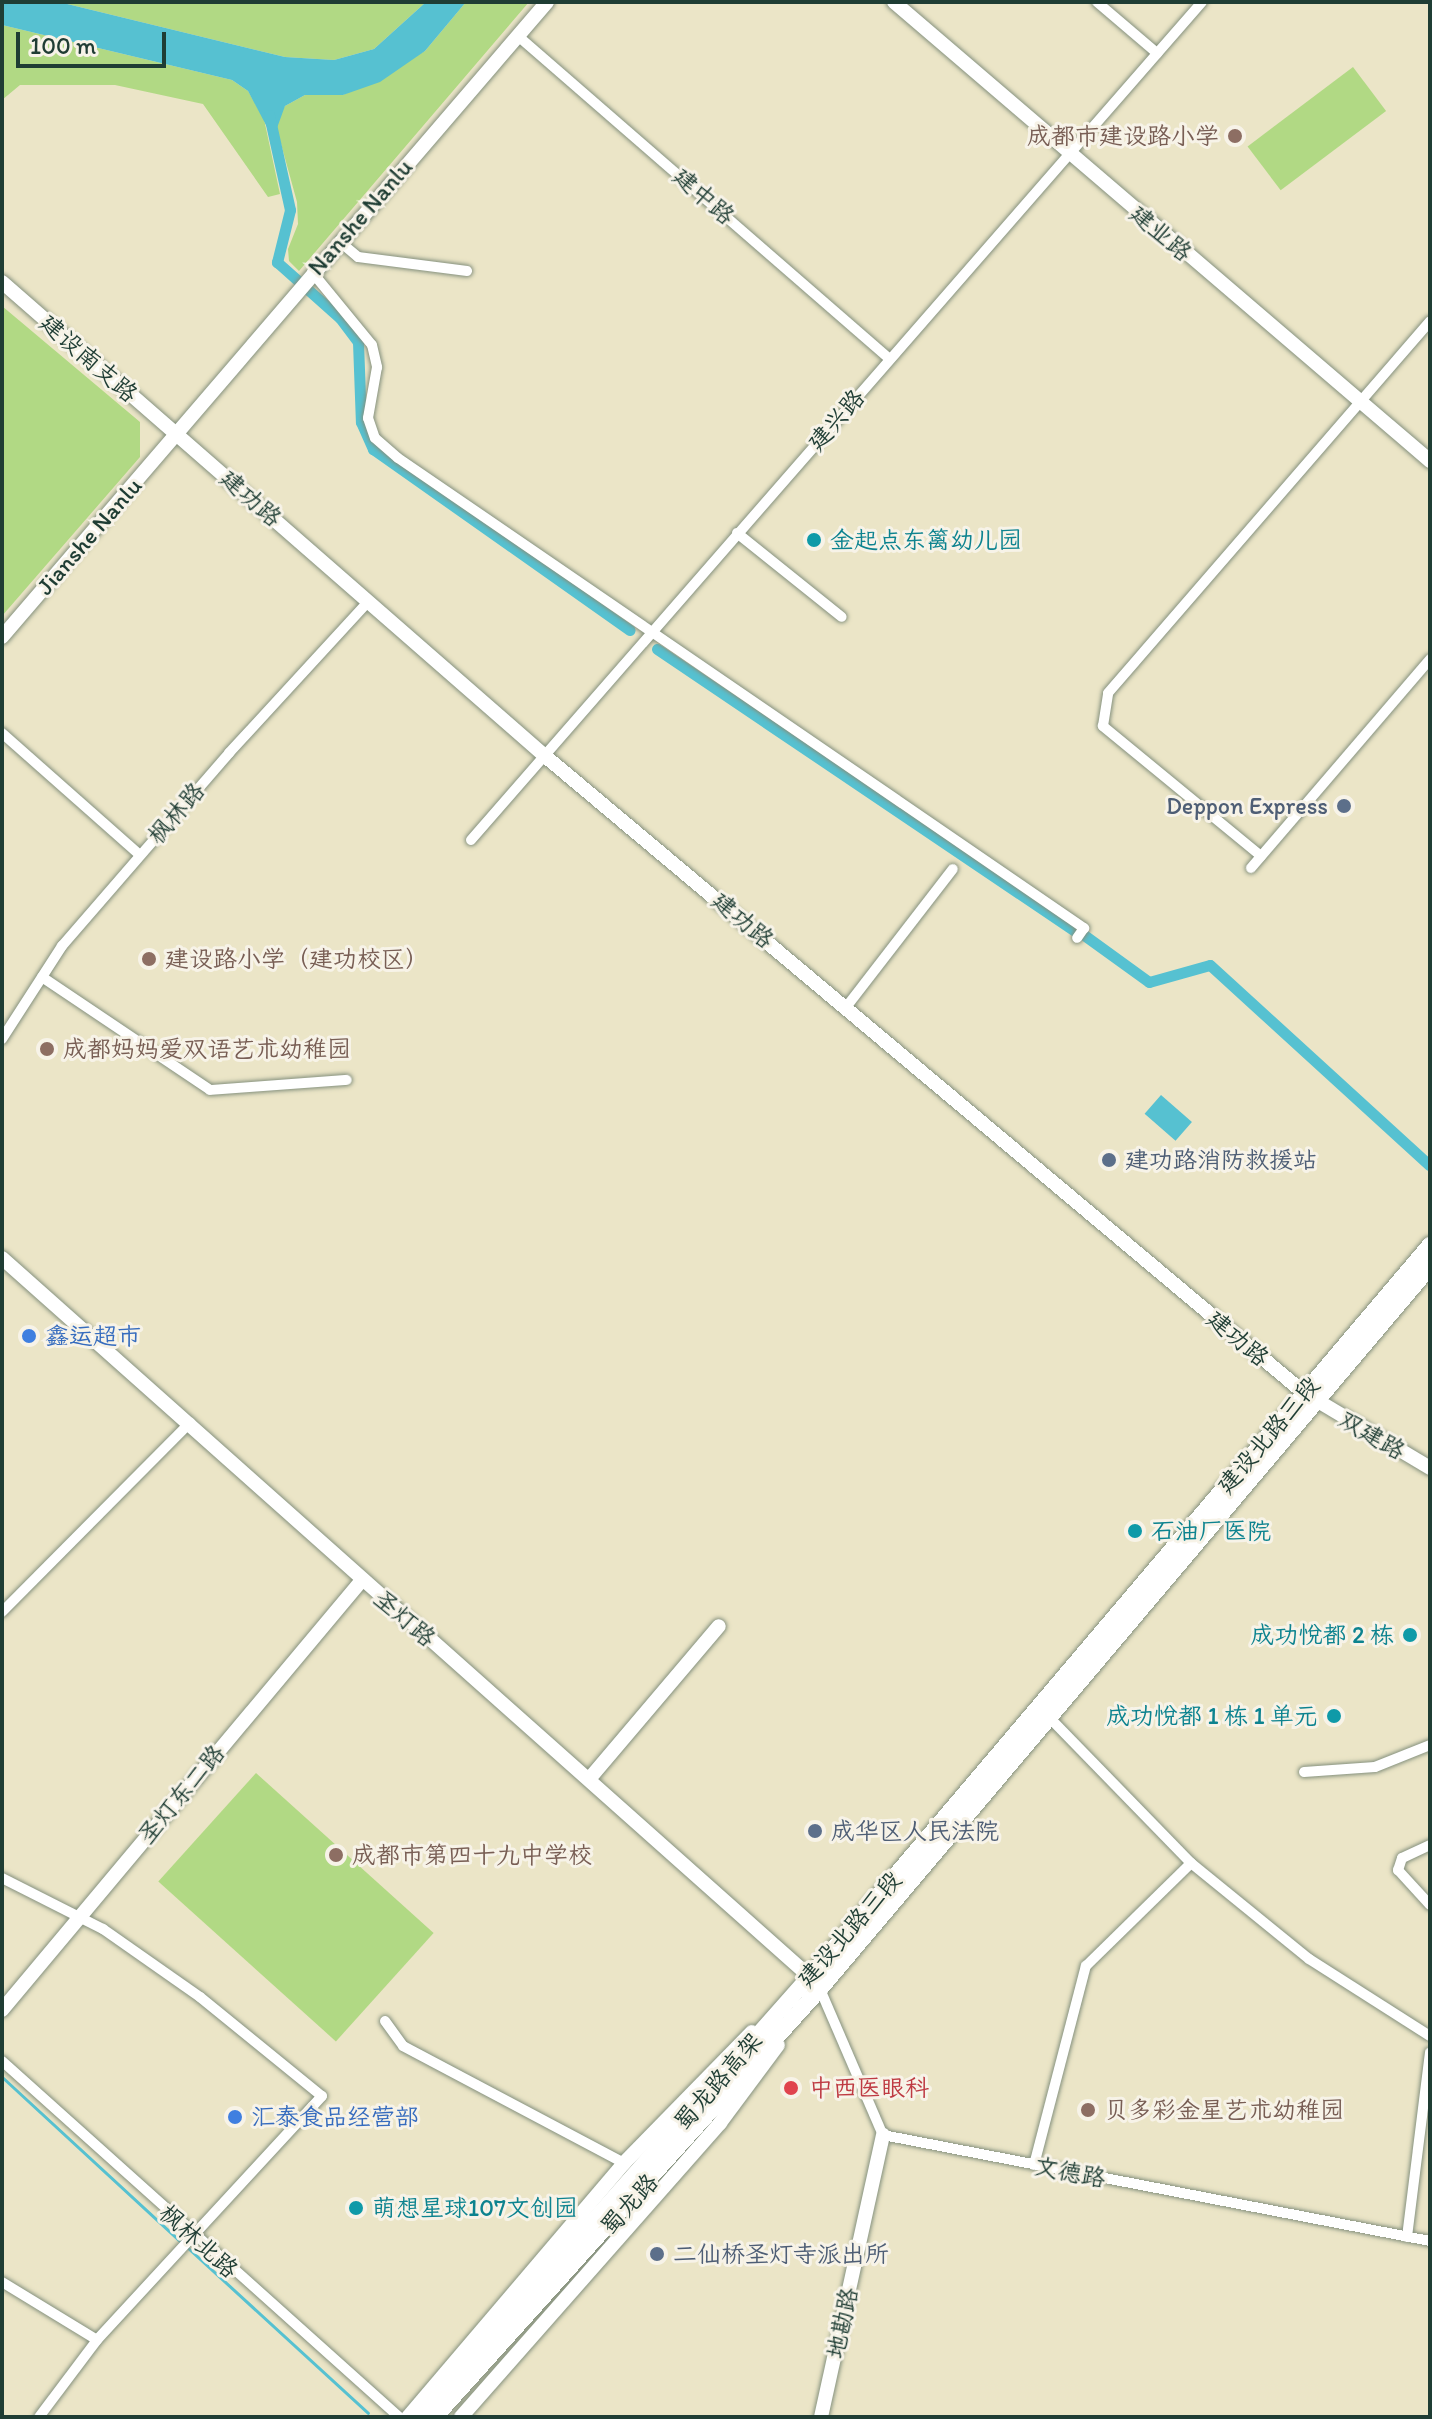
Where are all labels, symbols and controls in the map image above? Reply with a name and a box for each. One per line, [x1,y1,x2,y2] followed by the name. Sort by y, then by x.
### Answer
[20,16,170,66] scale bar
[30,31,96,60] text: 100 m
[1027,122,1219,150] place label: 成都市建设路小学
[1226,127,1244,145] marker: 成都市建设路小学
[302,153,418,281] street label: Nanshe Nanlu
[667,162,741,230] street label: 建中路
[1124,199,1198,267] street label: 建业路
[34,308,144,408] street label: 建设南支路
[802,383,870,457] street label: 建兴路
[214,464,288,532] street label: 建功路
[30,472,148,600] street label: Jianshe Nanlu
[830,526,1022,554] place label: 金起点东篱幼儿园
[805,531,823,549] marker: 金起点东篱幼儿园
[142,776,210,850] street label: 枫林路
[1166,792,1328,820] place label: Deppon Express
[1335,797,1353,815] marker: Deppon Express
[706,886,780,954] street label: 建功路
[165,945,429,973] place label: 建设路小学（建功校区）
[140,950,158,968] marker: 建设路小学（建功校区）
[63,1035,351,1063] place label: 成都妈妈爱双语艺术幼稚园
[38,1040,56,1058] marker: 成都妈妈爱双语艺术幼稚园
[1125,1146,1317,1174] place label: 建功路消防救援站
[1100,1151,1118,1169] marker: 建功路消防救援站
[1201,1304,1275,1372] street label: 建功路
[45,1322,141,1350] place label: 鑫运超市
[20,1327,38,1345] marker: 鑫运超市
[1211,1371,1325,1499] street label: 建设北路三段
[1334,1405,1410,1465] street label: 双建路
[1151,1517,1271,1545] place label: 石油厂医院
[1126,1522,1144,1540] marker: 石油厂医院
[368,1584,442,1652] street label: 圣灯路
[1251,1621,1394,1649] place label: 成功悦都 2 栋
[1401,1626,1419,1644] marker: 成功悦都 2 栋
[1106,1702,1318,1730] place label: 成功悦都 1 栋 1 单元
[1325,1707,1343,1725] marker: 成功悦都 1 栋 1 单元
[131,1739,231,1849] street label: 圣灯东二路
[831,1817,999,1845] place label: 成华区人民法院
[806,1822,824,1840] marker: 成华区人民法院
[352,1841,592,1869] place label: 成都市第四十九中学校
[327,1846,345,1864] marker: 成都市第四十九中学校
[791,1865,907,1993] street label: 建设北路三段
[668,2026,768,2136] street label: 蜀龙路高架
[809,2074,929,2102] place label: 中西医眼科
[780,2077,802,2099] marker: 中西医眼科
[1104,2096,1344,2124] place label: 贝多彩金星艺术幼稚园
[1079,2101,1097,2119] marker: 贝多彩金星艺术幼稚园
[251,2103,419,2131] place label: 汇泰食品经营部
[226,2108,244,2126] marker: 汇泰食品经营部
[1032,2151,1108,2193] street label: 文德路
[594,2168,664,2240] street label: 蜀龙路
[372,2194,578,2222] place label: 萌想星球107文创园
[154,2198,244,2284] street label: 枫林北路
[347,2199,365,2217] marker: 萌想星球107文创园
[673,2240,889,2268] place label: 二仙桥圣灯寺派出所
[648,2245,666,2263] marker: 二仙桥圣灯寺派出所
[820,2285,864,2361] street label: 地勘路

